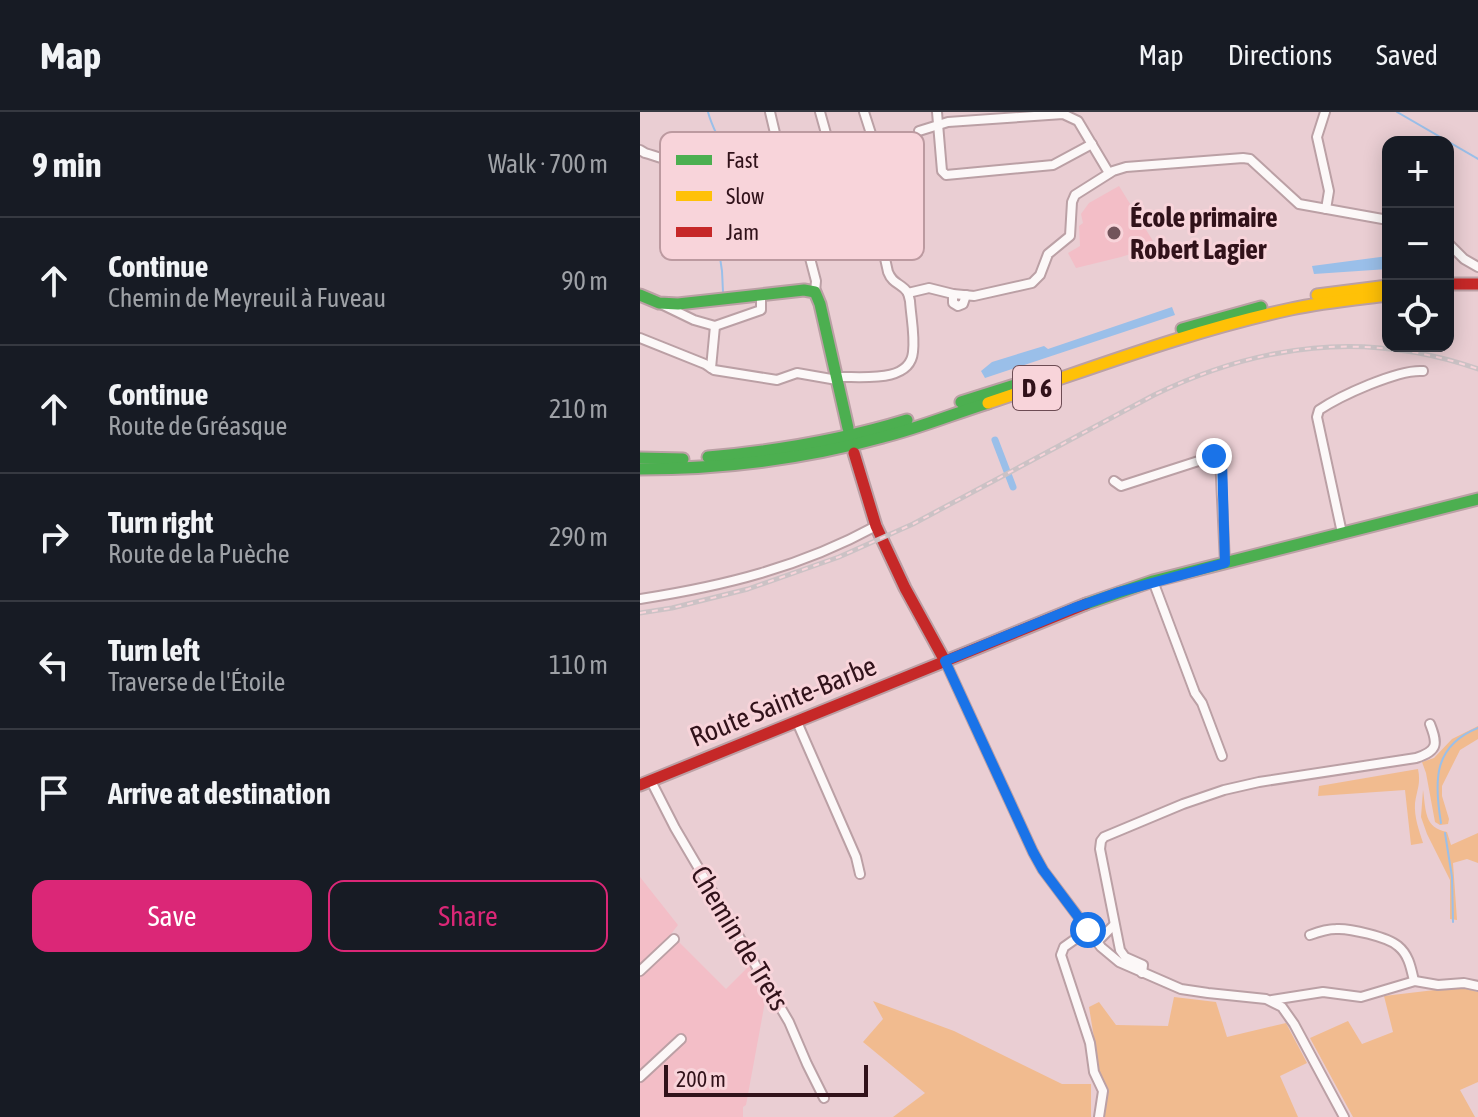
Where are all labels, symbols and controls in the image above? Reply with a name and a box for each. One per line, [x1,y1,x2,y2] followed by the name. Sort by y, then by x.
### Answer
[40,34,101,77] text: Map
[1139,39,1184,71] text: Map
[1228,39,1332,71] text: Directions
[1376,39,1438,71] text: Saved
[660,132,924,260] legend
[1382,136,1454,352] map controls
[1382,136,1454,208] button: +
[32,145,101,184] text: 9 min
[726,147,759,173] text: Fast
[488,149,608,179] text: Walk · 700 m
[726,183,764,209] text: Slow
[1130,201,1278,265] place label: École primaire Robert Lagier
[1382,208,1454,280] button: −
[726,219,759,245] text: Jam
[1105,224,1123,242] marker: École primaire Robert Lagier
[108,249,208,283] text: Continue
[32,259,76,303] icon: ahead
[561,266,608,296] text: 90 m
[1382,280,1454,352] button: locate
[108,283,386,313] text: Chemin de Meyreuil à Fuveau
[1013,366,1061,410] road number: D 6
[108,377,208,411] text: Continue
[32,387,76,431] icon: ahead
[549,394,608,424] text: 210 m
[108,411,287,441] text: Route de Gréasque
[1196,438,1232,474] route end
[108,505,214,539] text: Turn right
[32,515,76,559] icon: right
[549,522,608,552] text: 290 m
[108,539,290,569] text: Route de la Puèche
[108,633,200,667] text: Turn left
[32,643,76,687] icon: left
[685,649,881,753] street label: Route Sainte-Barbe
[549,650,608,680] text: 110 m
[108,667,285,697] text: Traverse de l'Étoile
[32,771,76,815] icon: arrive
[108,776,330,810] text: Arrive at destination
[684,860,796,1016] street label: Chemin de Trets
[32,880,312,952] button: Save
[328,880,608,952] button: Share
[1070,912,1106,948] route start
[664,1061,868,1097] scale bar
[676,1066,726,1092] text: 200 m

